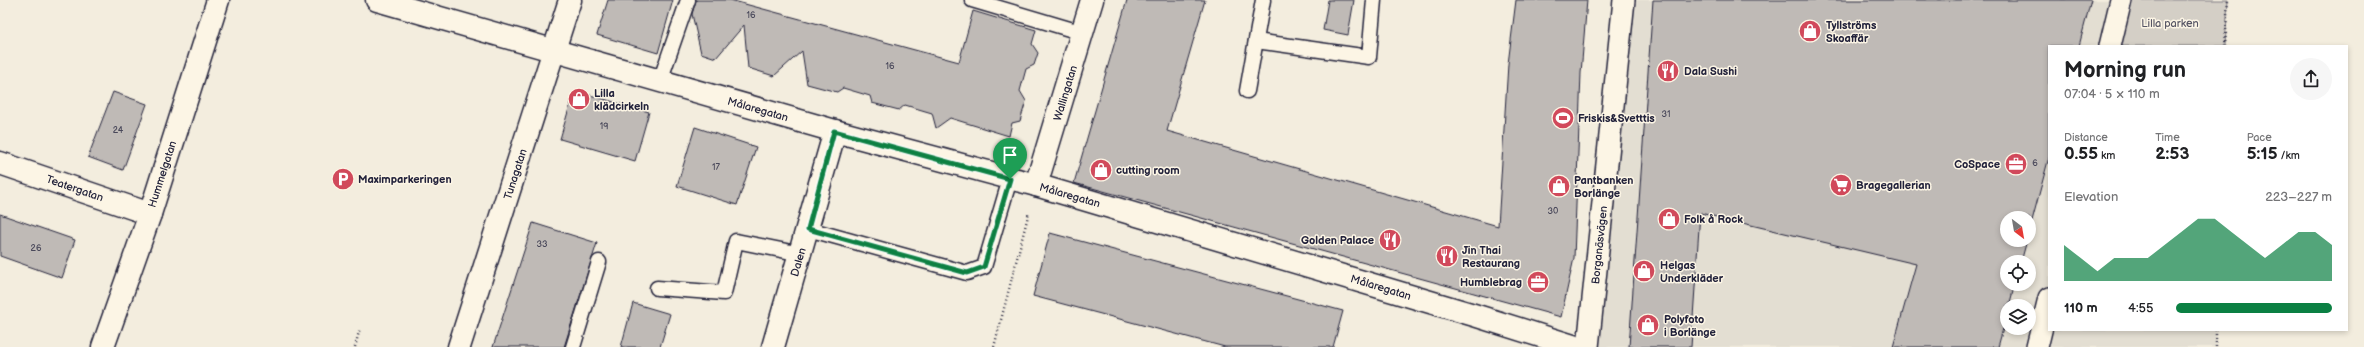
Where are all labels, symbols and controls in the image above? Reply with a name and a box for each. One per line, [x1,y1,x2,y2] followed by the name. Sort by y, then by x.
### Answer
[747,10,756,21] house number: 16
[2141,17,2199,30] park label: Lilla parken
[1797,18,1823,44] shop icon: Tyllströms Skoaffär
[1826,19,1877,45] place label: Tyllströms Skoaffär
[2064,57,2186,84] text: Morning run
[1655,58,1681,84] restaurant icon: Dala Sushi
[2290,58,2332,100] button: share
[886,61,895,72] house number: 16
[1051,64,1080,122] street label: Wallingatan
[1684,65,1737,78] place label: Dala Sushi
[566,86,592,112] shop icon: Lilla klädcirkeln
[2064,86,2160,102] text: 07:04 · 5 × 110 m
[594,87,649,113] place label: Lilla klädcirkeln
[726,95,790,124] street label: Målaregatan
[1550,105,1576,131] sports icon: Friskis&Svetttis
[1661,109,1671,120] house number: 31
[1578,112,1655,125] place label: Friskis&Svetttis
[600,121,608,132] house number: 19
[113,125,124,136] house number: 24
[2064,131,2108,144] text: Distance
[2155,131,2180,144] text: Time
[2247,131,2272,144] text: Pace
[993,138,1027,179] pin
[146,139,179,209] street label: Hummelgatan
[999,144,1021,166] icon: arrive
[2064,144,2098,164] text: 0.55
[2155,144,2189,164] text: 2:53
[2247,144,2278,164] text: 5:15
[501,147,530,201] street label: Tunagatan
[2098,149,2115,162] text: km
[2278,149,2300,162] text: /km
[2003,151,2029,177] office icon: CoSpace
[1088,157,1114,183] shop icon: cutting room
[1954,158,2000,171] place label: CoSpace
[2032,158,2038,169] house number: 6
[712,162,721,173] house number: 17
[1116,164,1180,177] place label: cutting room
[330,166,356,192] parking icon: Maximparkeringen
[1828,172,1854,198] supermarket icon: Bragegallerian
[45,173,105,204] street label: Teatergatan
[358,173,452,186] place label: Maximparkeringen
[1546,173,1572,199] shop icon: Pantbanken Borlänge
[1574,174,1633,200] place label: Pantbanken Borlänge
[1856,179,1931,192] place label: Bragegallerian
[1038,181,1102,210] street label: Målaregatan
[2064,189,2118,205] text: Elevation
[2265,189,2332,205] text: 223–227 m
[1589,205,1610,285] street label: Borganäsvägen
[1548,206,1558,217] house number: 30
[1656,206,1682,232] shop icon: Folk å Rock
[2000,211,2036,247] north arrow
[2000,211,2036,335] map controls
[1684,213,1743,226] place label: Folk å Rock
[1377,227,1403,253] restaurant icon: Golden Palace
[1301,234,1374,247] place label: Golden Palace
[536,239,548,250] house number: 33
[31,243,42,254] house number: 26
[1434,243,1460,269] restaurant icon: Jin Thai Restaurang
[1462,244,1520,270] place label: Jin Thai Restaurang
[788,246,809,278] street label: Dalen
[2000,255,2036,291] button: locate
[1631,258,1657,284] shop icon: Helgas Underkläder
[1660,259,1724,285] place label: Helgas Underkläder
[1525,269,1551,295] office icon: Humblebrag
[1349,272,1413,303] street label: Målaregatan
[1460,276,1522,289] place label: Humblebrag
[2000,299,2036,335] button: layers
[2064,300,2098,316] text: 110 m
[2128,300,2153,316] text: 4:55
[1635,312,1661,338] shop icon: Polyfoto i Borlänge
[1664,313,1716,339] place label: Polyfoto i Borlänge

